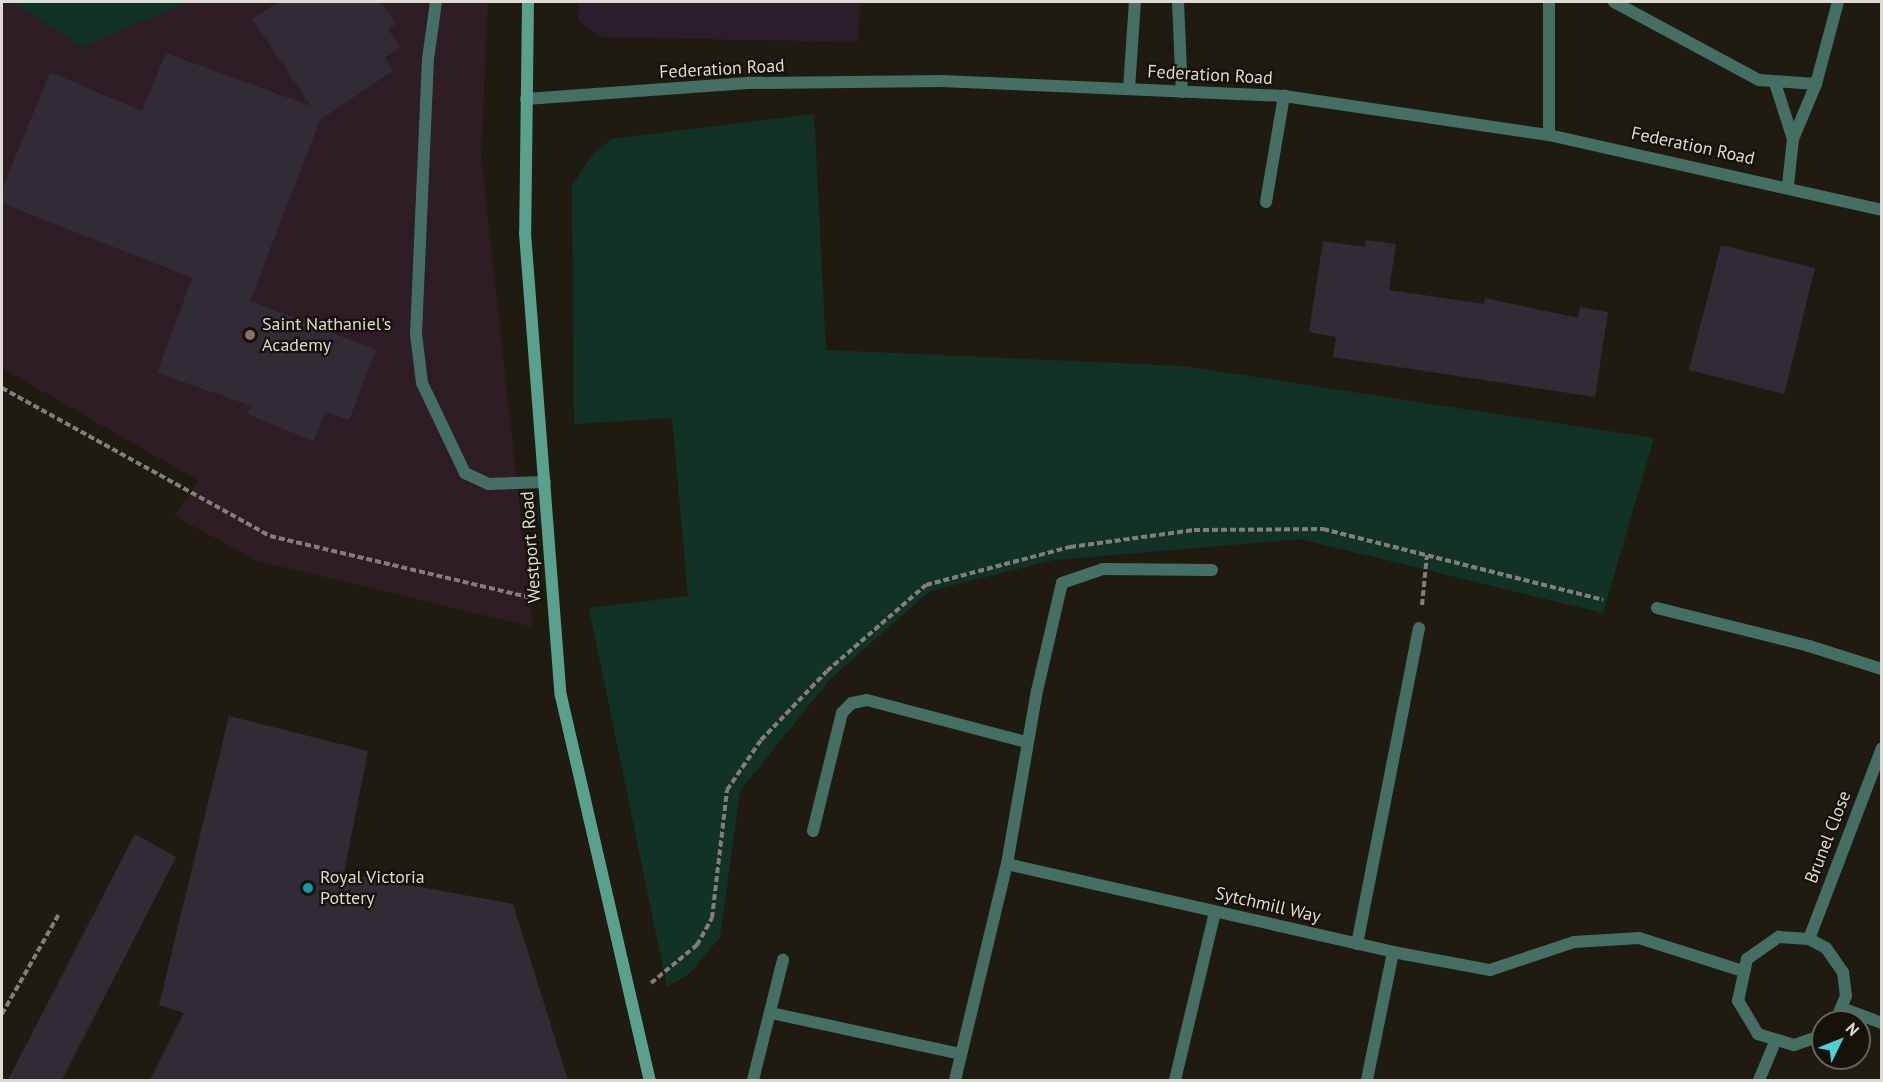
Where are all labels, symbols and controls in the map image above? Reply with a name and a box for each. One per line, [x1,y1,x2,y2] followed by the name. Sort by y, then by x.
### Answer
[659,55,785,83] street label: Federation Road
[1147,61,1273,89] street label: Federation Road
[1629,122,1757,170] street label: Federation Road
[262,314,391,356] place label: Saint Nathaniel's Academy
[243,328,257,342] marker: Saint Nathaniel's Academy
[516,490,546,604] street label: Westport Road
[1800,788,1856,886] street label: Brunel Close
[320,867,425,910] place label: Royal Victoria Pottery
[301,881,315,895] marker: Royal Victoria Pottery
[1213,882,1323,928] street label: Sytchmill Way
[1811,1010,1871,1070] north arrow
[1842,1018,1864,1040] text: N

